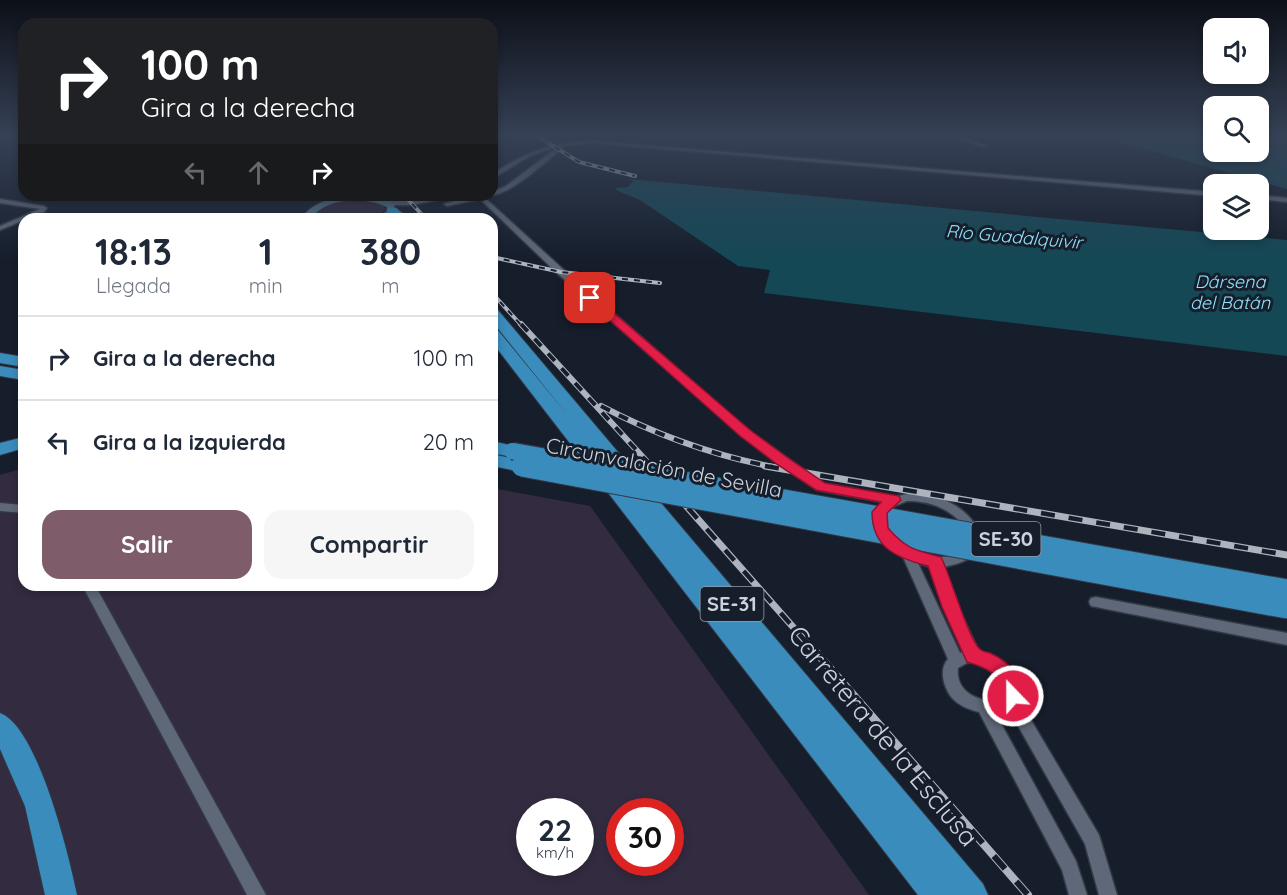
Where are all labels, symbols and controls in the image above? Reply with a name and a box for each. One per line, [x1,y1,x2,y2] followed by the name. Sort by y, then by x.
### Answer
[1203,18,1269,240] map controls
[1203,18,1269,84] button: sound
[141,38,259,91] text: 100 m
[42,42,120,120] icon: right
[141,90,355,124] text: Gira a la derecha
[1203,96,1269,162] button: search
[179,156,212,189] icon: left
[242,156,275,189] icon: ahead
[305,156,338,189] icon: right
[1203,174,1269,240] button: layers
[945,219,1085,254] water label: Río Guadalquivir
[95,229,172,274] text: 18:13
[259,229,273,274] text: 1
[360,229,421,274] text: 380
[1190,270,1271,314] water label: Dársena del Batán
[564,272,615,323] pin
[96,273,171,298] text: Llegada
[249,273,283,298] text: min
[381,273,400,298] text: m
[573,281,606,314] icon: arrive
[42,342,75,375] icon: right
[93,344,276,372] text: Gira a la derecha
[414,344,474,372] text: 100 m
[42,426,75,459] icon: left
[93,428,286,456] text: Gira a la izquierda
[423,428,474,456] text: 20 m
[544,431,784,503] street label: Circunvalación de Sevilla
[42,510,252,579] button: Salir
[264,510,474,579] button: Compartir
[972,522,1040,556] road number: SE-30
[700,587,764,621] road number: SE-31
[781,618,986,853] street label: Carretera de la Esclusa
[981,664,1045,728] position arrow
[606,798,684,876] speed limit sign: 30
[538,811,572,849] text: 22
[536,843,574,862] text: km/h

